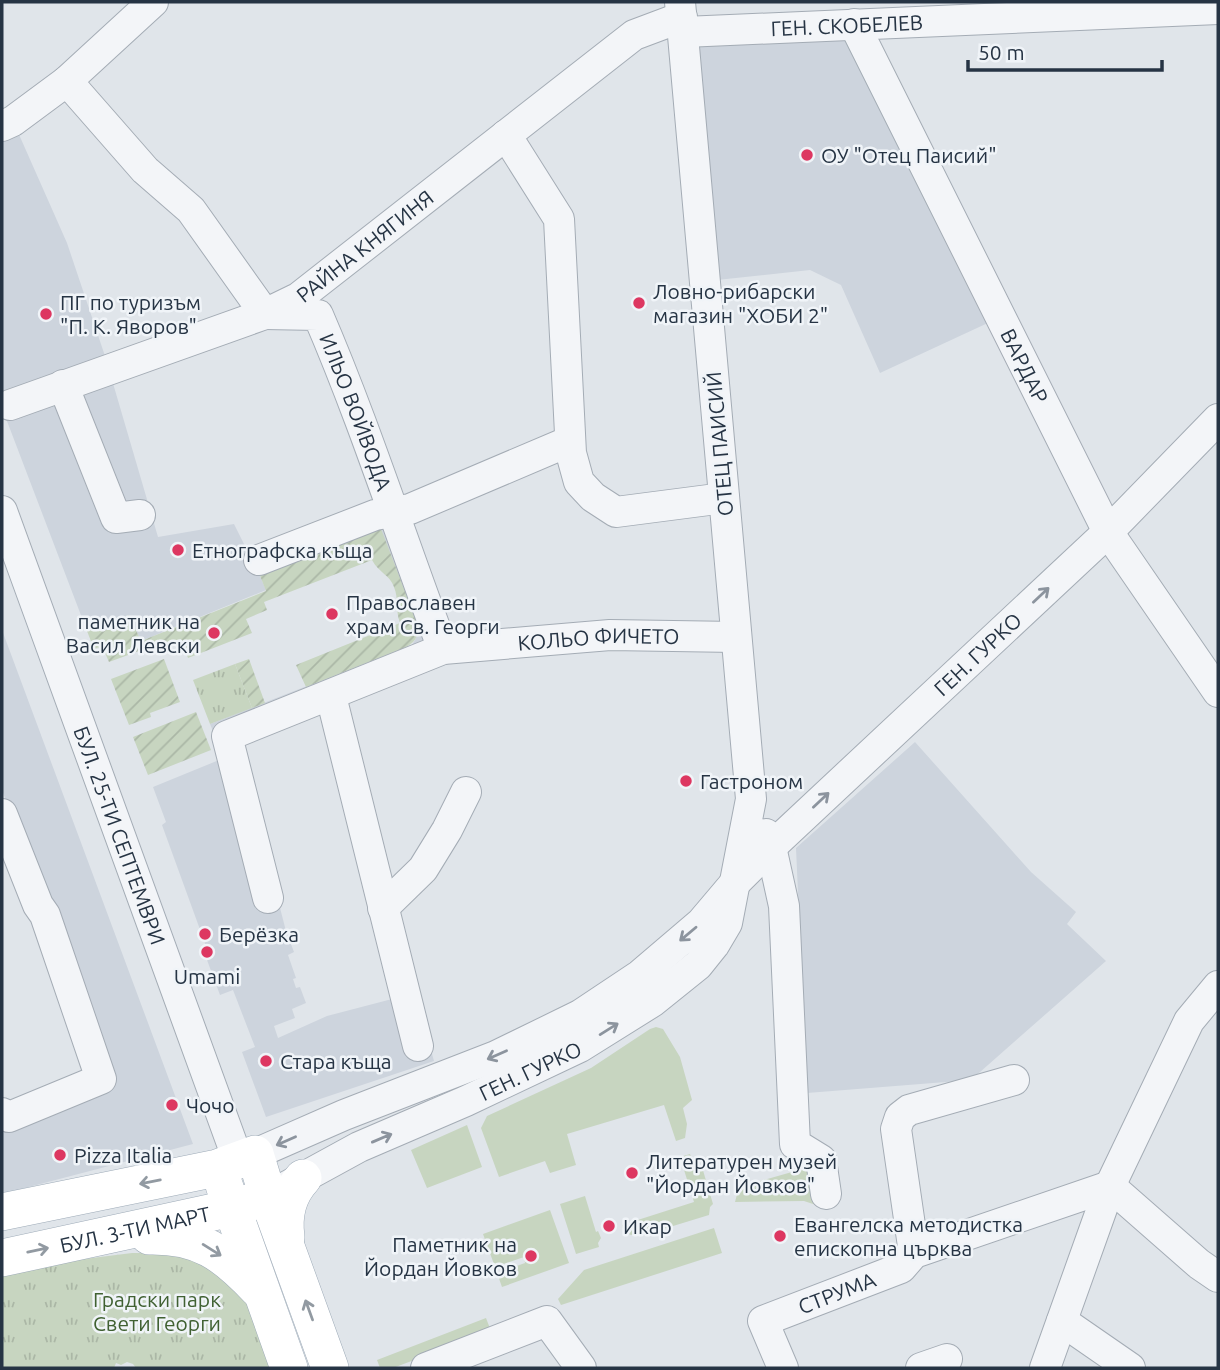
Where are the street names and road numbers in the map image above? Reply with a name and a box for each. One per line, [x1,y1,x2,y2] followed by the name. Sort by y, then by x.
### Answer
[770,10,924,40] street label: ГЕН. СКОБЕЛЕВ
[291,185,438,307] street label: РАЙНА КНЯГИНЯ
[996,325,1053,407] street label: ВАРДАР
[315,330,397,494] street label: ИЛЬО ВОЙВОДА
[701,371,737,517] street label: ОТЕЦ ПАИСИЙ
[929,608,1026,700] street label: ГЕН. ГУРКО
[517,623,680,655] street label: КОЛЬО ФИЧЕТО
[69,723,171,948] street label: БУЛ. 25-ТИ СЕПТЕМВРИ
[475,1036,585,1105] street label: ГЕН. ГУРКО
[58,1201,212,1257] street label: БУЛ. 3-ТИ МАРТ
[794,1267,879,1318] street label: СТРУМА

